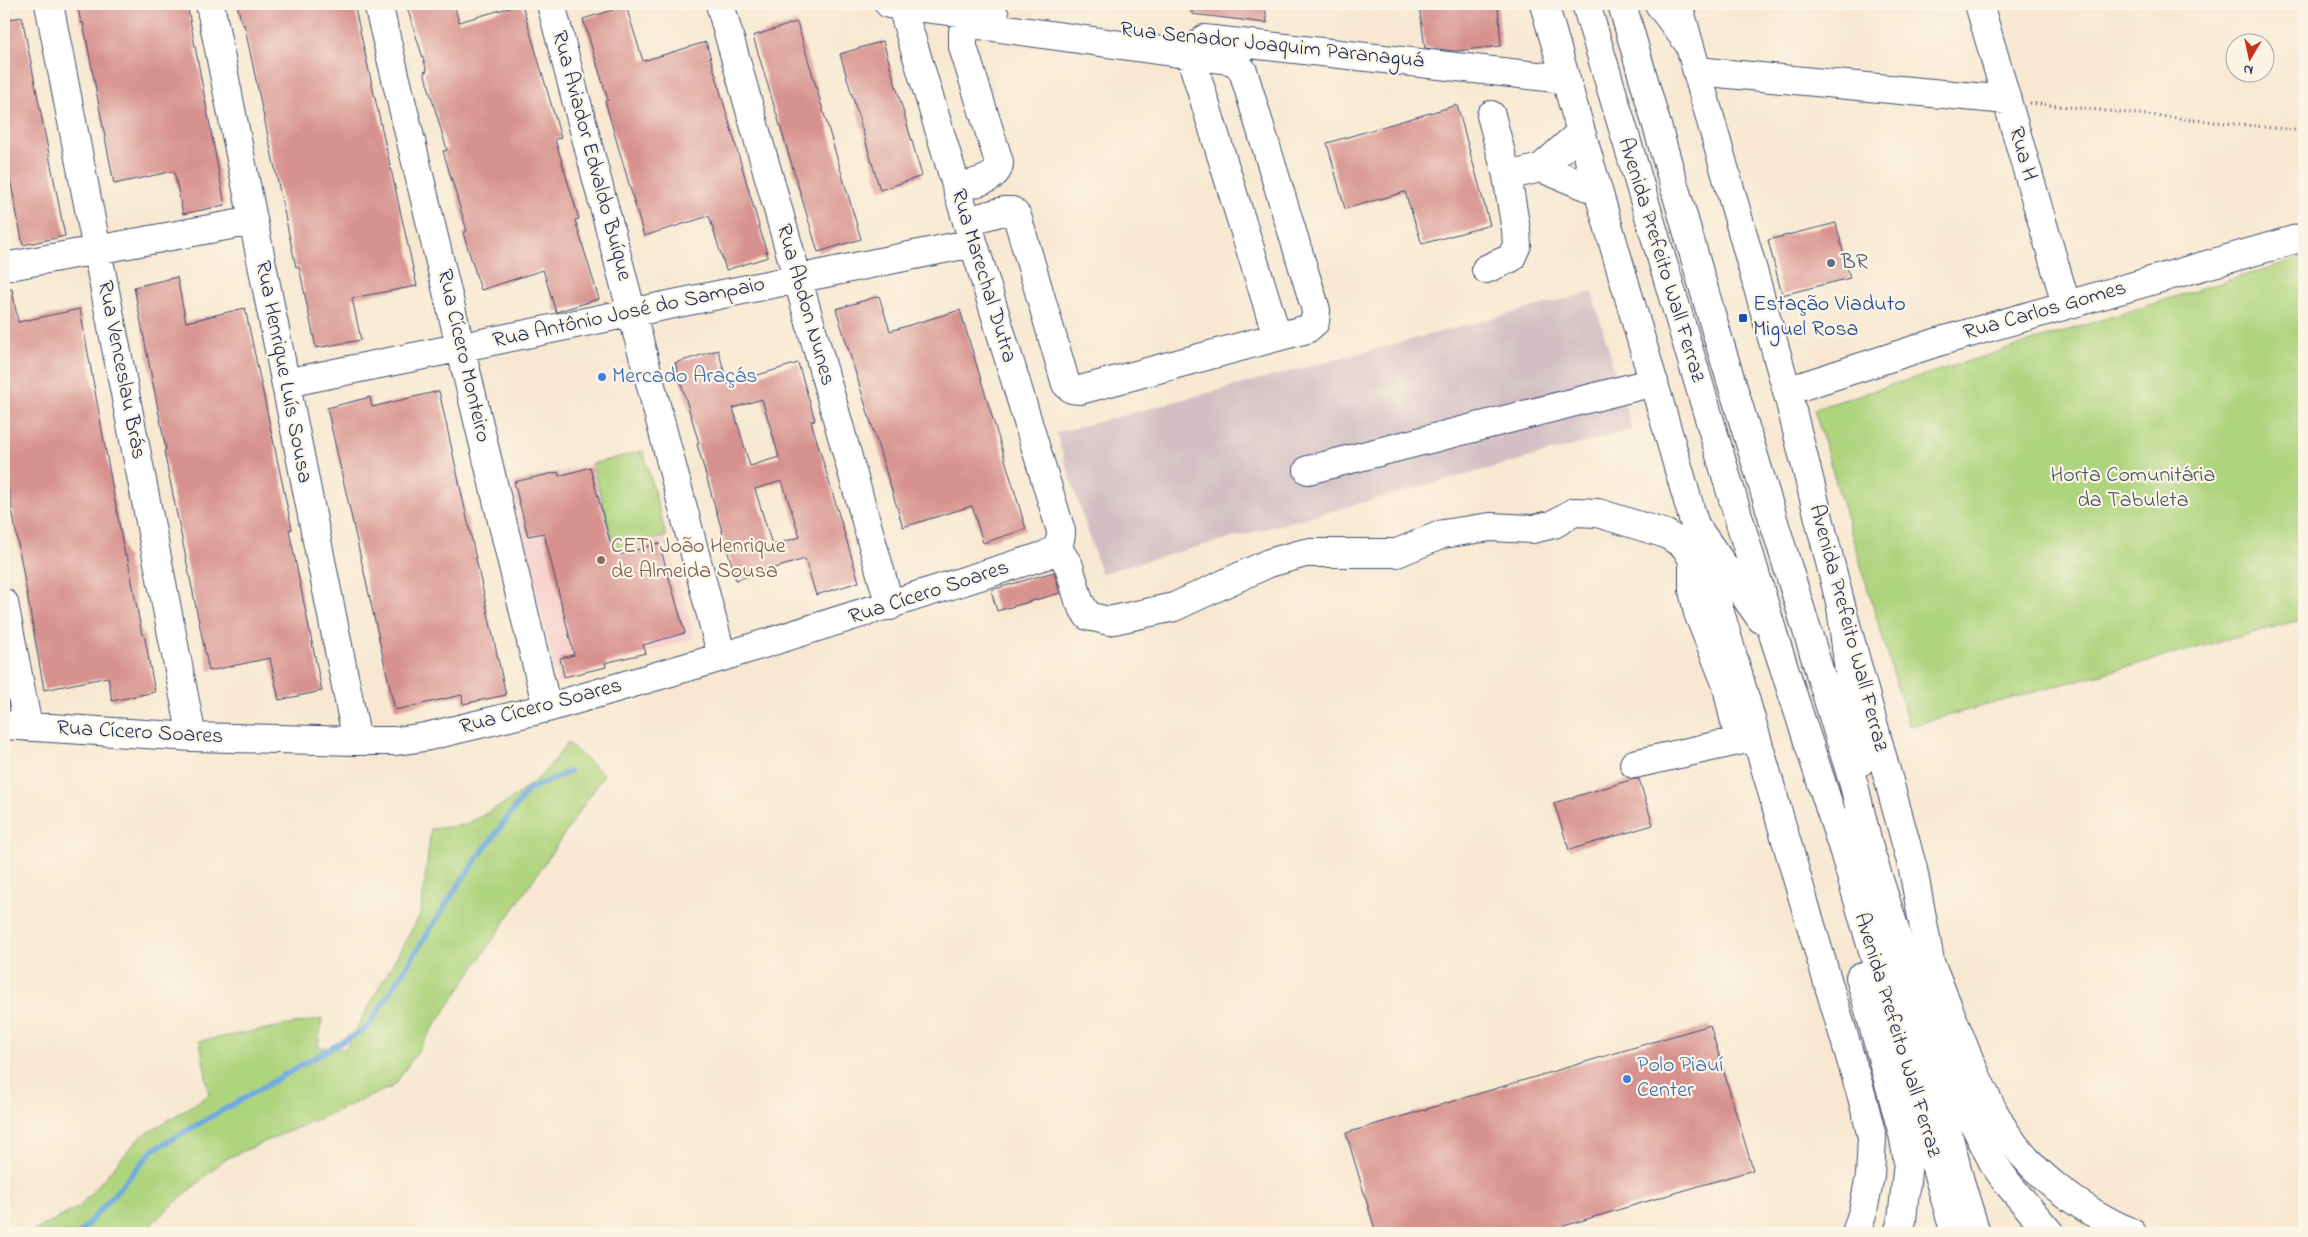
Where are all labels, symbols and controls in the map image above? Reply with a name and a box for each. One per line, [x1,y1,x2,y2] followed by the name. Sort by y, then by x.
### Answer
[1118,14,1426,79] street label: Rua Senador Joaquim Paranaguá
[542,27,640,285] street label: Rua Aviador Edvaldo Buíque
[2226,32,2276,82] north arrow
[2242,58,2255,80] text: N
[1999,123,2045,185] street label: Rua H
[1609,134,1714,387] street label: Avenida Prefeito Wall Ferraz
[941,185,1025,367] street label: Rua Marechal Dutra
[767,220,843,390] street label: Rua Abdon Nunes
[1840,247,1869,279] place label: BR
[1825,257,1837,269] marker: BR
[246,258,320,486] street label: Rua Henrique Luís Sousa
[428,266,498,446] street label: Rua Cícero Monteiro
[490,269,768,357] street label: Rua Antônio José do Sampaio
[1960,272,2130,350] street label: Rua Carlos Gomes
[88,278,154,462] street label: Rua Venceslau Brás
[1753,289,1906,347] place label: Estação Viaduto Miguel Rosa
[1737,312,1749,324] marker: Estação Viaduto Miguel Rosa
[612,361,757,393] place label: Mercado Araçás
[596,371,608,383] marker: Mercado Araçás
[2051,460,2215,517] park label: Horta Comunitária da Tabuleta
[1800,501,1897,756] street label: Avenida Prefeito Wall Ferraz
[611,531,786,588] place label: CETI João Henrique de Almeida Sousa
[845,552,1013,634] street label: Rua Cícero Soares
[595,554,607,566] marker: CETI João Henrique de Almeida Sousa
[456,670,626,744] street label: Rua Cícero Soares
[56,713,224,753] street label: Rua Cícero Soares
[1845,909,1950,1162] street label: Avenida Prefeito Wall Ferraz
[1637,1050,1724,1107] place label: Polo Piauí Center
[1621,1073,1633,1085] marker: Polo Piauí Center

